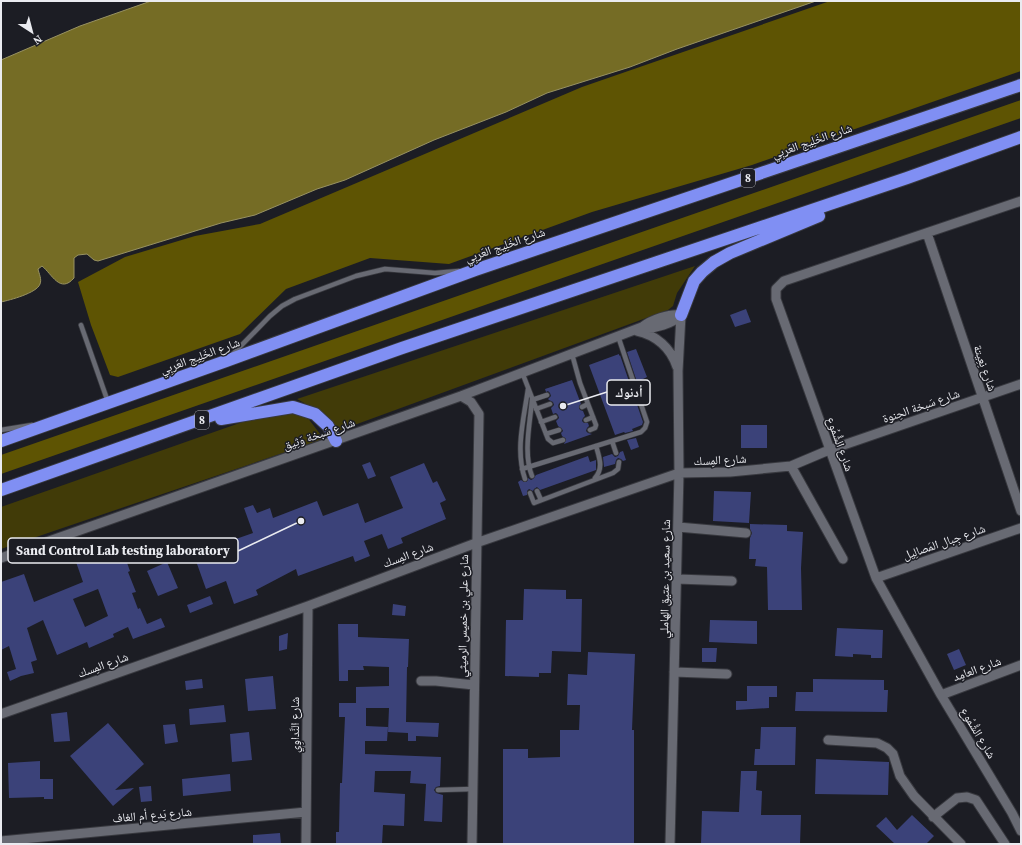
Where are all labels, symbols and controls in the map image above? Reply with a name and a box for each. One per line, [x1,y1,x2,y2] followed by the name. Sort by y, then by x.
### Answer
[12,12,52,52] north arrow
[30,31,45,48] text: N
[770,120,855,164] street label: شارع الخَلِيج العَربِي
[741,169,755,187] road number: 8
[463,224,548,268] street label: شارع الخَلِيج العَربِي
[158,334,243,380] street label: شارع الخَلِيج العَربِي
[970,343,1000,393] street label: شارع نِعِيتة
[607,380,650,405] callout: أدنوك
[615,384,643,401] text: أدنوك
[880,385,962,427] street label: شارع سَبخة الحِنوة
[195,411,209,429] road number: 8
[281,414,357,454] street label: شارع سَبخة وَثِيق
[823,415,857,474] street label: شارع الشُّمُوع
[693,451,747,469] street label: شارع المِسك
[656,519,676,639] street label: شارع سعيد بن عتيق الهاملي
[901,520,988,564] street label: شارع جِبال المَصالِيل
[8,538,238,563] callout: Sand Control Lab testing laboratory
[380,538,436,572] street label: شارع المِسك
[16,542,230,559] text: Sand Control Lab testing laboratory
[454,554,474,678] street label: شارع علي بن خميس الرميثي
[75,648,131,682] street label: شارع المِسك
[951,653,1003,685] street label: شارع العامِد
[287,697,305,753] street label: شارع النَّداوِي
[957,705,1000,762] street label: شارع الشُّمُوع
[112,804,193,826] street label: شارع بَدع أم الغاف

